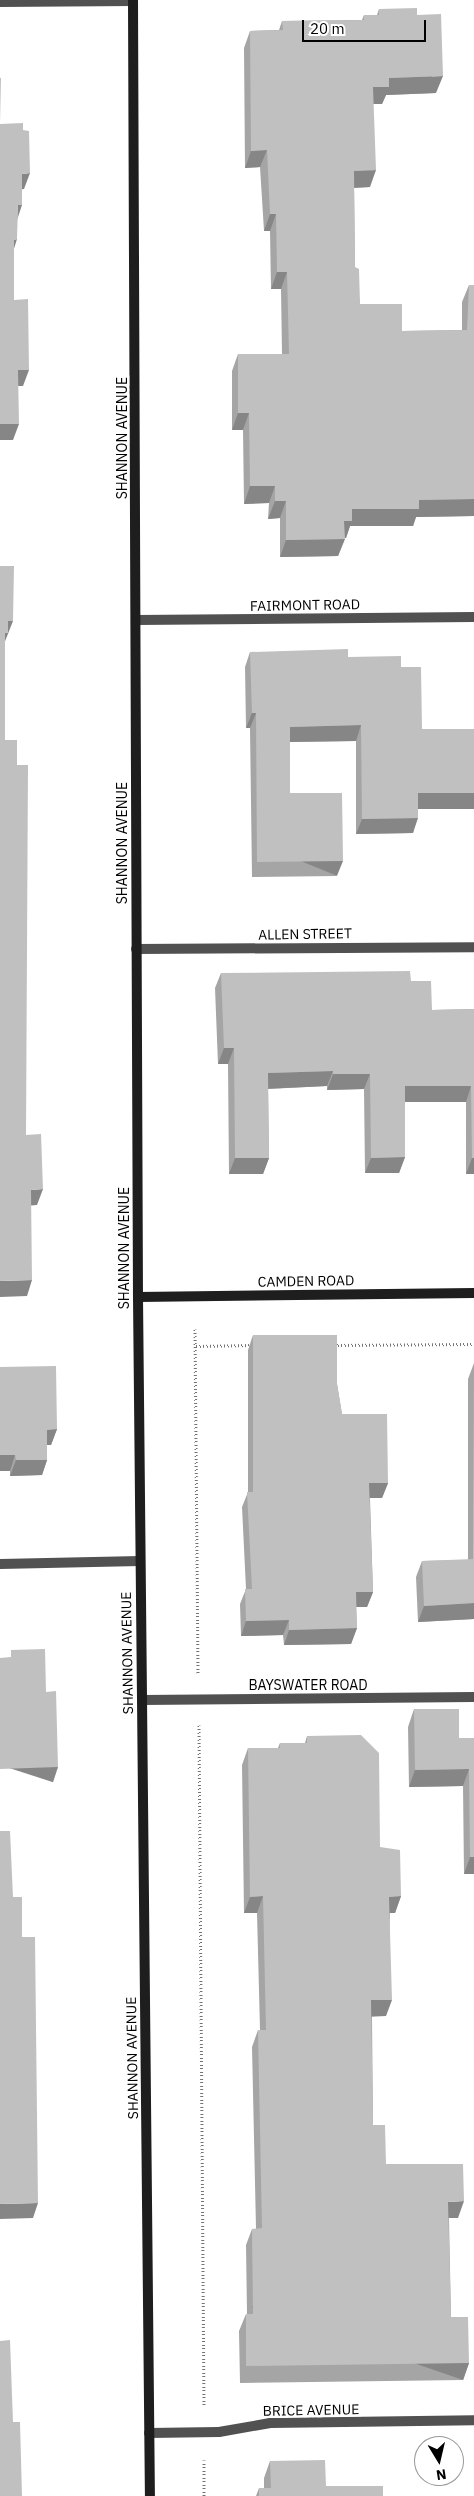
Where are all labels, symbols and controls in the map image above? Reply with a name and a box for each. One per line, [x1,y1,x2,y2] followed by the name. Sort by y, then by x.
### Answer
[304,10,428,42] scale bar
[310,19,345,38] text: 20 m
[114,377,130,499] street label: SHANNON AVENUE
[250,596,360,614] street label: FAIRMONT ROAD
[114,782,130,904] street label: SHANNON AVENUE
[258,925,352,943] street label: ALLEN STREET
[116,1187,132,1309] street label: SHANNON AVENUE
[258,1272,354,1290] street label: CAMDEN ROAD
[118,1592,136,1714] street label: SHANNON AVENUE
[248,1677,368,1693] street label: BAYSWATER ROAD
[123,1997,141,2119] street label: SHANNON AVENUE
[263,2401,359,2419] street label: BRICE AVENUE
[414,2436,464,2486] north arrow
[435,2465,448,2485] text: N

